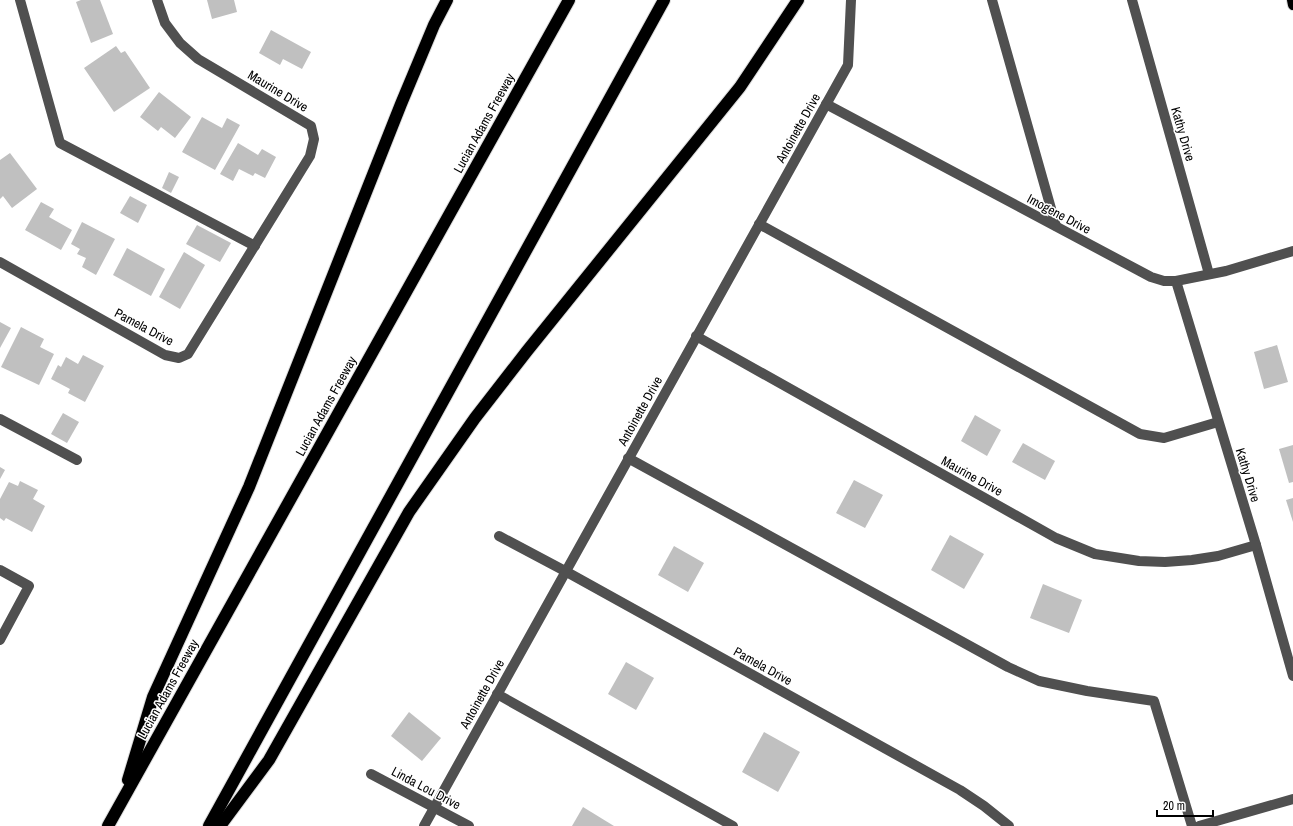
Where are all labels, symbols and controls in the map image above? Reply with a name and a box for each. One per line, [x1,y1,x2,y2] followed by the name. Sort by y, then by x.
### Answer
[245,66,311,116] street label: Maurine Drive
[450,70,519,176] street label: Lucian Adams Freeway
[771,90,824,167] street label: Antoinette Drive
[1167,105,1199,163] street label: Kathy Drive
[1024,190,1094,238] street label: Imogene Drive
[111,304,177,350] street label: Pamela Drive
[292,353,361,459] street label: Lucian Adams Freeway
[613,373,666,450] street label: Antoinette Drive
[1232,446,1264,504] street label: Kathy Drive
[938,452,1006,500] street label: Maurine Drive
[134,636,203,742] street label: Lucian Adams Freeway
[731,643,795,689] street label: Pamela Drive
[455,656,508,733] street label: Antoinette Drive
[389,763,464,813] street label: Linda Lou Drive
[1157,792,1213,818] scale bar
[1163,798,1185,814] text: 20 m

